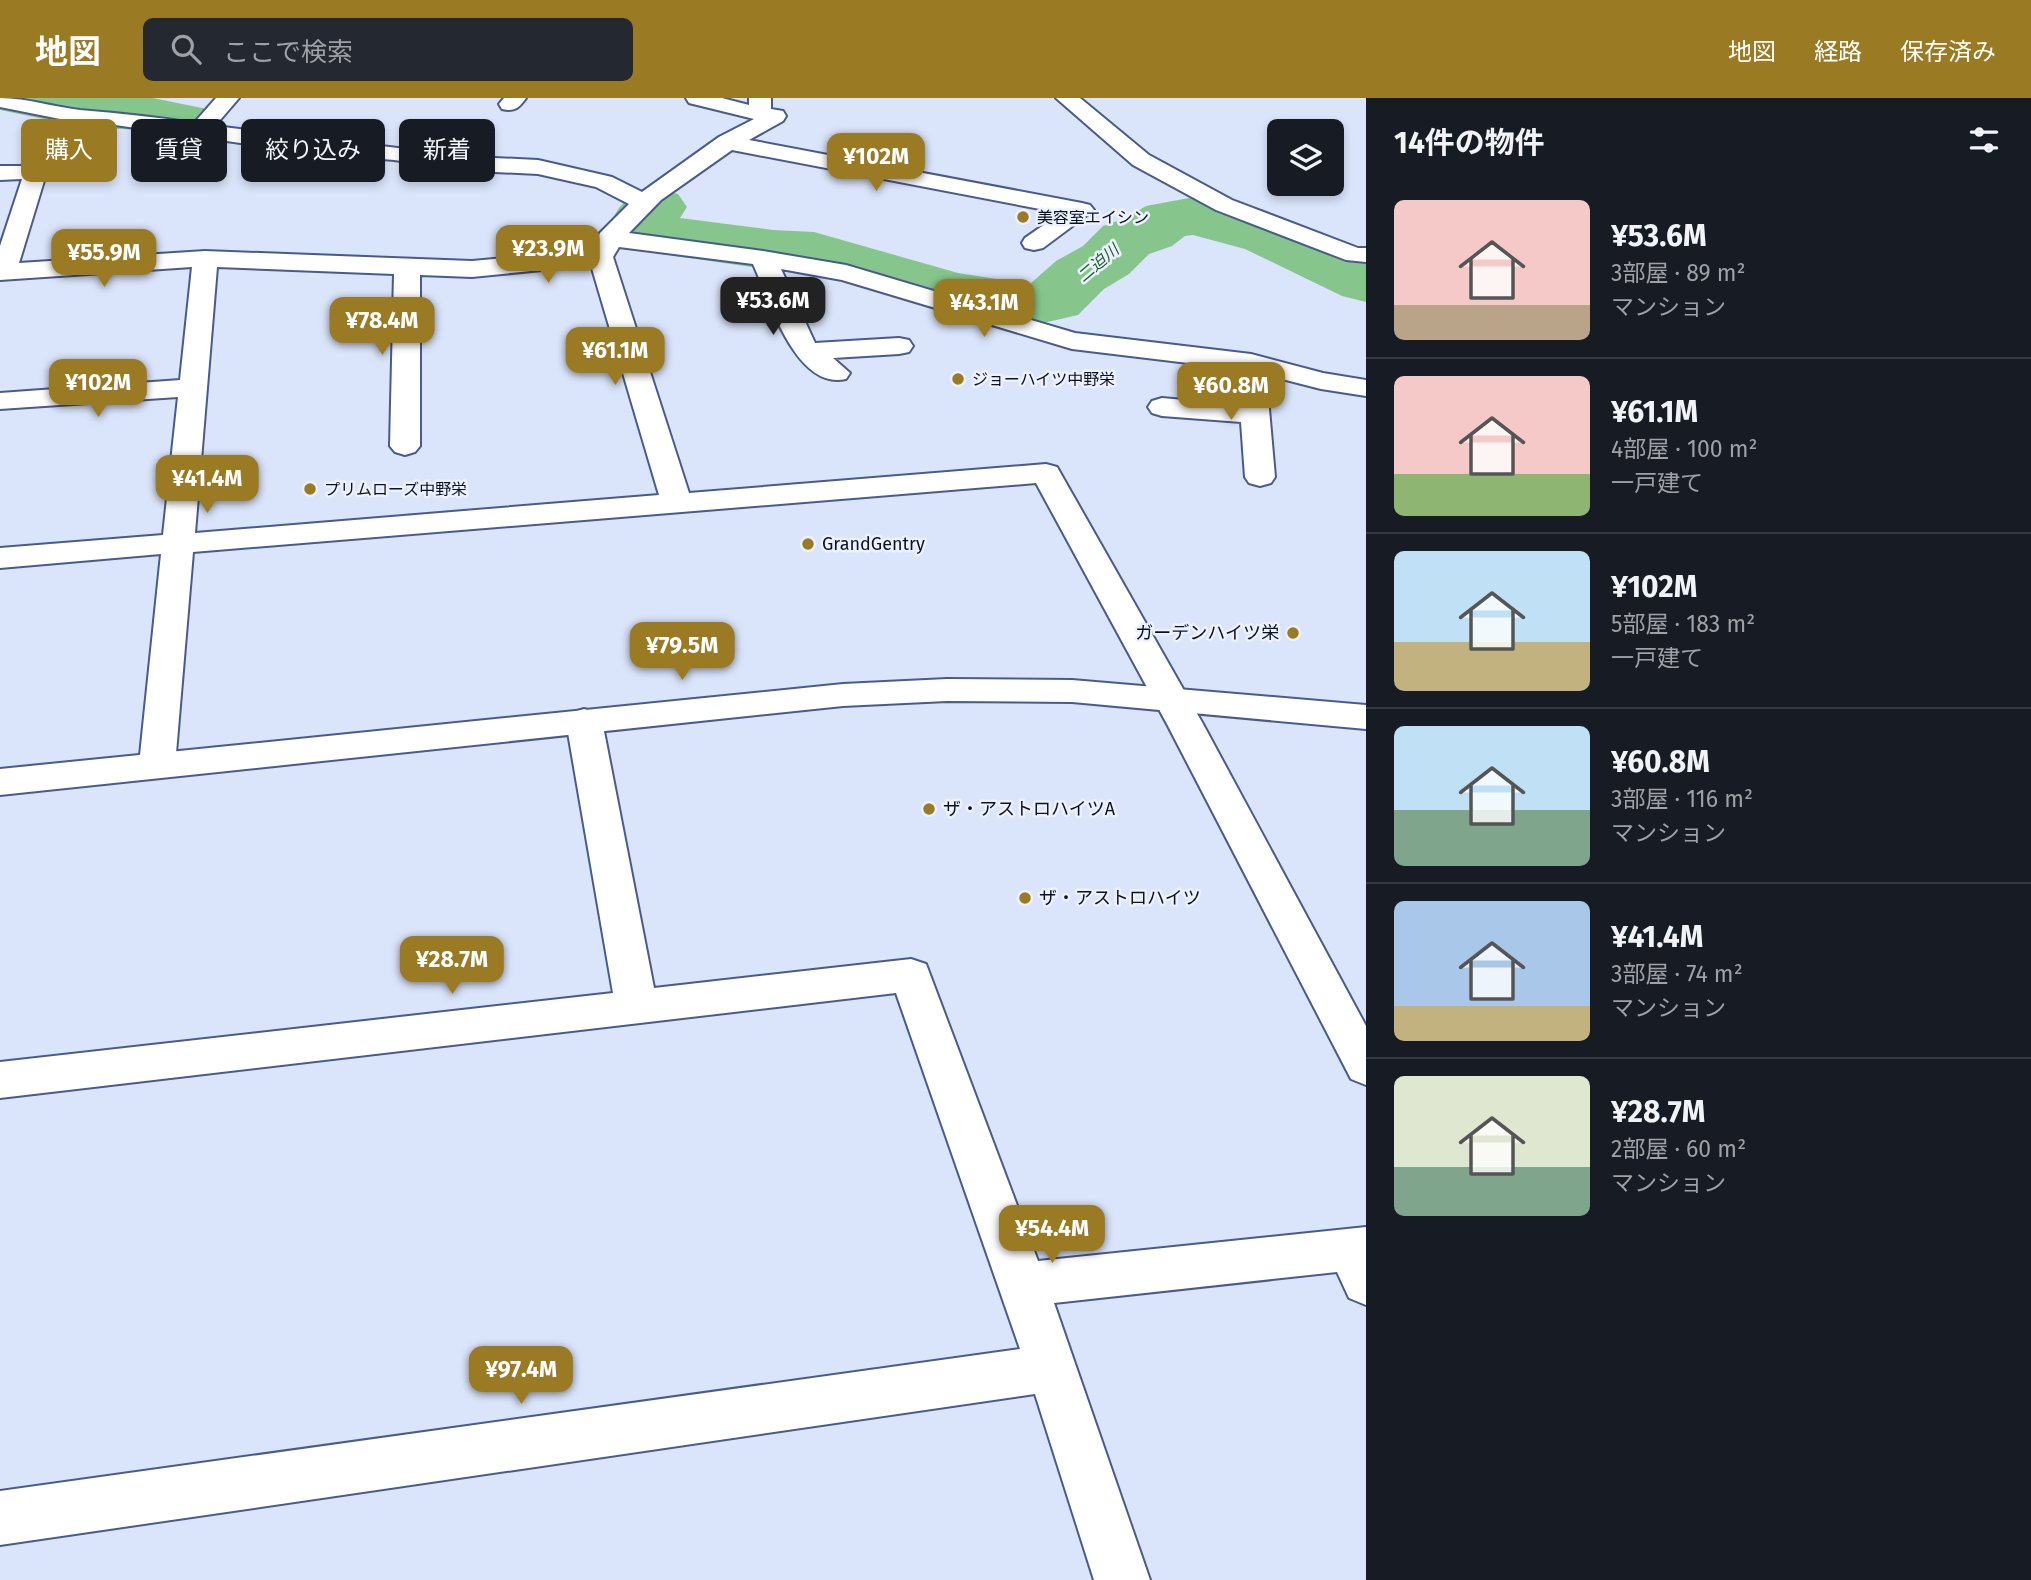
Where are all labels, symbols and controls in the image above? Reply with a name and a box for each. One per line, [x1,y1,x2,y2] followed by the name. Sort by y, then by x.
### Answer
[143,18,633,81] search box
[167,30,205,68] icon: search
[35,32,101,72] text: 地図
[223,37,353,68] text: ここで検索
[1728,38,1776,66] text: 地図
[1814,38,1862,66] text: 経路
[1900,38,1996,66] text: 保存済み
[21,119,117,182] chip: 購入
[131,119,227,182] chip: 賃貸
[241,119,385,182] chip: 絞り込み
[399,119,495,182] chip: 新着
[1267,119,1344,196] map controls
[1267,119,1344,196] button: layers
[1965,121,2003,159] icon: filters
[1394,125,1545,161] text: 14件の物件
[827,134,925,193] pin: ¥102M
[843,142,909,170] text: ¥102M
[1037,208,1149,227] place label: 美容室エイシン
[1015,209,1031,225] marker: 美容室エイシン
[1611,218,1707,254] text: ¥53.6M
[491,226,605,285] pin: ¥23.9M
[1450,228,1534,312] icon: home
[47,230,161,289] pin: ¥55.9M
[512,234,584,262] text: ¥23.9M
[67,238,141,266] text: ¥55.9M
[1074,239,1124,286] water label: 二迫川
[1611,259,1745,287] text: 3部屋 · 89 m²
[716,278,830,337] pin: ¥53.6M
[927,280,1041,339] pin: ¥43.1M
[736,286,810,314] text: ¥53.6M
[949,288,1019,316] text: ¥43.1M
[1611,293,1726,321] text: マンション
[325,298,439,357] pin: ¥78.4M
[346,306,418,334] text: ¥78.4M
[558,328,672,387] pin: ¥61.1M
[582,336,648,364] text: ¥61.1M
[49,360,147,419] pin: ¥102M
[1174,362,1288,422] pin: ¥60.8M
[65,368,131,396] text: ¥102M
[972,370,1115,389] place label: ジョーハイツ中野栄
[950,371,966,387] marker: ジョーハイツ中野栄
[1193,371,1269,399] text: ¥60.8M
[1611,394,1698,430] text: ¥61.1M
[1450,404,1534,488] icon: home
[1611,435,1757,463] text: 4部屋 · 100 m²
[150,456,264,515] pin: ¥41.4M
[172,464,242,492] text: ¥41.4M
[1611,469,1703,497] text: 一戸建て
[324,480,467,499] place label: プリムローズ中野栄
[302,481,318,497] marker: プリムローズ中野栄
[822,533,925,555] place label: GrandGentry
[800,536,816,552] marker: GrandGentry
[1611,569,1697,605] text: ¥102M
[1450,579,1534,663] icon: home
[1611,610,1755,638] text: 5部屋 · 183 m²
[625,622,739,682] pin: ¥79.5M
[1135,622,1279,644] place label: ガーデンハイツ栄
[1285,625,1301,641] marker: ガーデンハイツ栄
[646,631,718,659] text: ¥79.5M
[1611,644,1703,672] text: 一戸建て
[1611,744,1710,780] text: ¥60.8M
[1450,754,1534,838] icon: home
[1611,785,1753,813] text: 3部屋 · 116 m²
[943,798,1116,820] place label: ザ・アストロハイツA
[921,801,937,817] marker: ザ・アストロハイツA
[1611,819,1726,847] text: マンション
[1039,887,1201,909] place label: ザ・アストロハイツ
[1017,890,1033,906] marker: ザ・アストロハイツ
[1611,919,1703,955] text: ¥41.4M
[1450,929,1534,1013] icon: home
[395,936,509,996] pin: ¥28.7M
[416,945,488,973] text: ¥28.7M
[1611,960,1743,988] text: 3部屋 · 74 m²
[1611,994,1726,1022] text: マンション
[1611,1094,1705,1130] text: ¥28.7M
[1450,1104,1534,1188] icon: home
[1611,1135,1746,1163] text: 2部屋 · 60 m²
[1611,1169,1726,1197] text: マンション
[995,1206,1109,1265] pin: ¥54.4M
[1015,1214,1089,1242] text: ¥54.4M
[464,1346,578,1406] pin: ¥97.4M
[485,1355,557,1383] text: ¥97.4M

